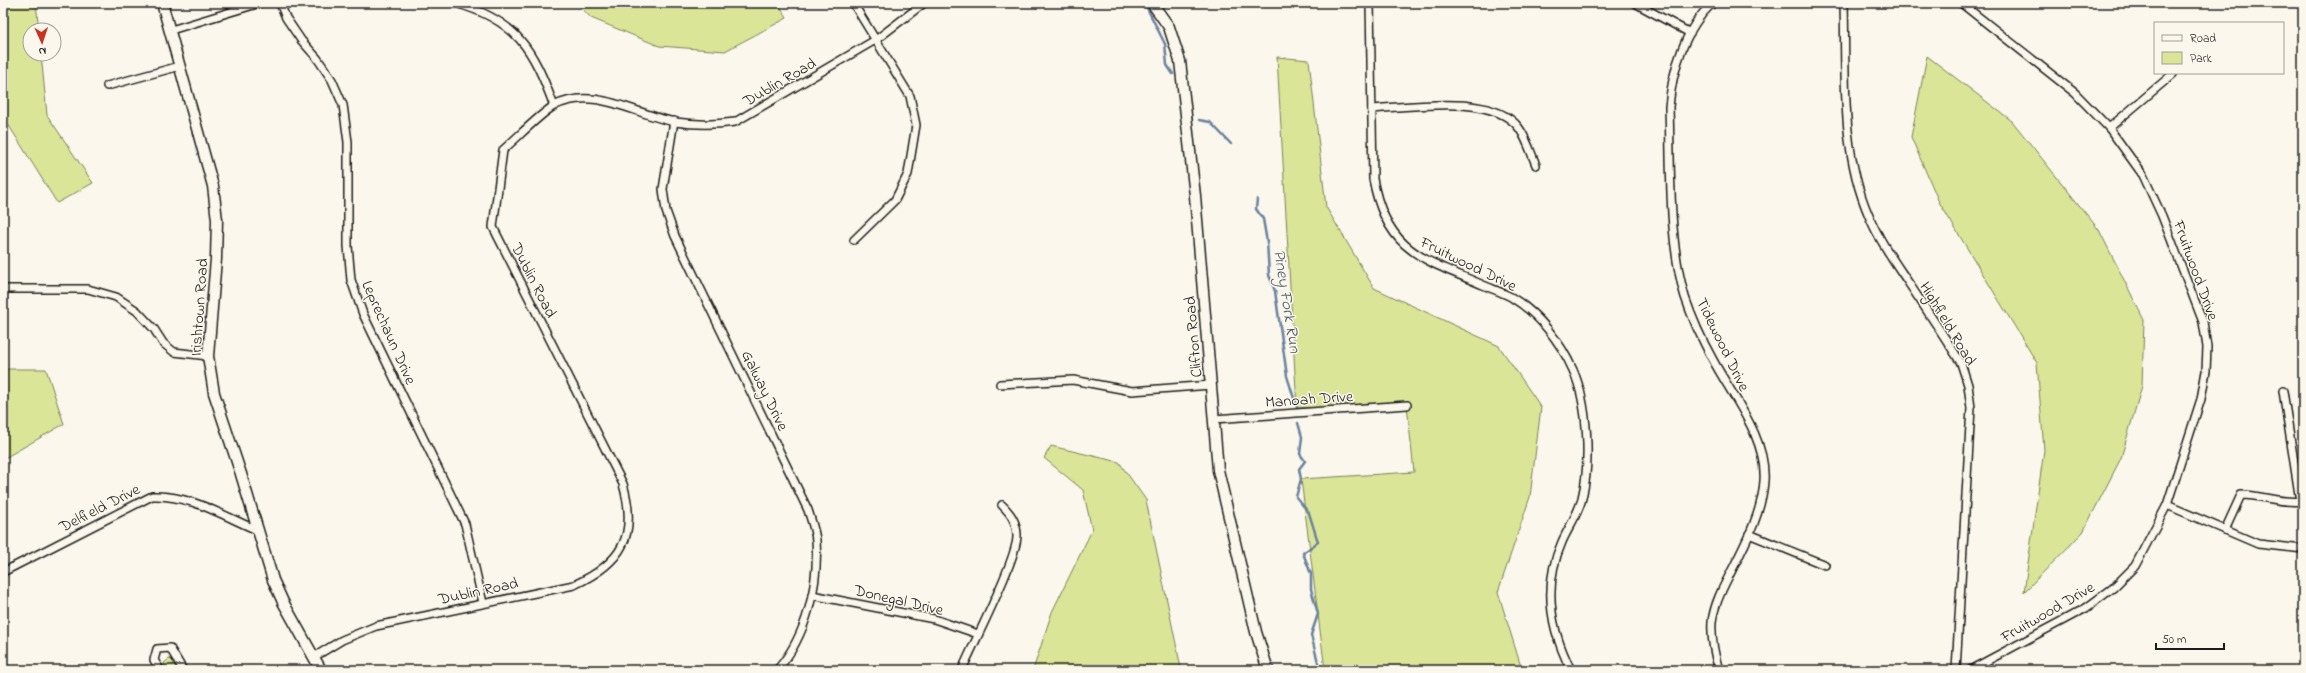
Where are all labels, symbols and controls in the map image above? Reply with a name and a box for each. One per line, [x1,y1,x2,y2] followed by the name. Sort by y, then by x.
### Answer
[22,22,62,62] north arrow
[2154,22,2284,74] legend
[2190,30,2216,48] text: Road
[38,43,47,59] text: N
[2190,50,2212,68] text: Park
[738,52,821,114] street label: Dublin Road
[2166,216,2225,325] street label: Fruitwood Drive
[1415,231,1521,299] street label: Fruitwood Drive
[504,238,562,322] street label: Dublin Road
[1265,248,1307,355] water label: Piney Fork Run
[185,257,215,357] street label: Irishtown Road
[354,277,422,389] street label: Leprechaun Drive
[1913,277,1982,371] street label: Highfield Road
[1689,294,1756,397] street label: Tidewood Drive
[1178,295,1209,378] street label: Clifton Road
[734,347,794,436] street label: Galway Drive
[1264,385,1355,415] street label: Manoah Drive
[54,478,145,540] street label: Delfield Drive
[435,572,521,612] street label: Dublin Road
[1996,576,2100,650] street label: Fruitwood Drive
[851,579,946,623] street label: Donegal Drive
[2156,625,2224,651] scale bar
[2162,631,2186,649] text: 50 m

